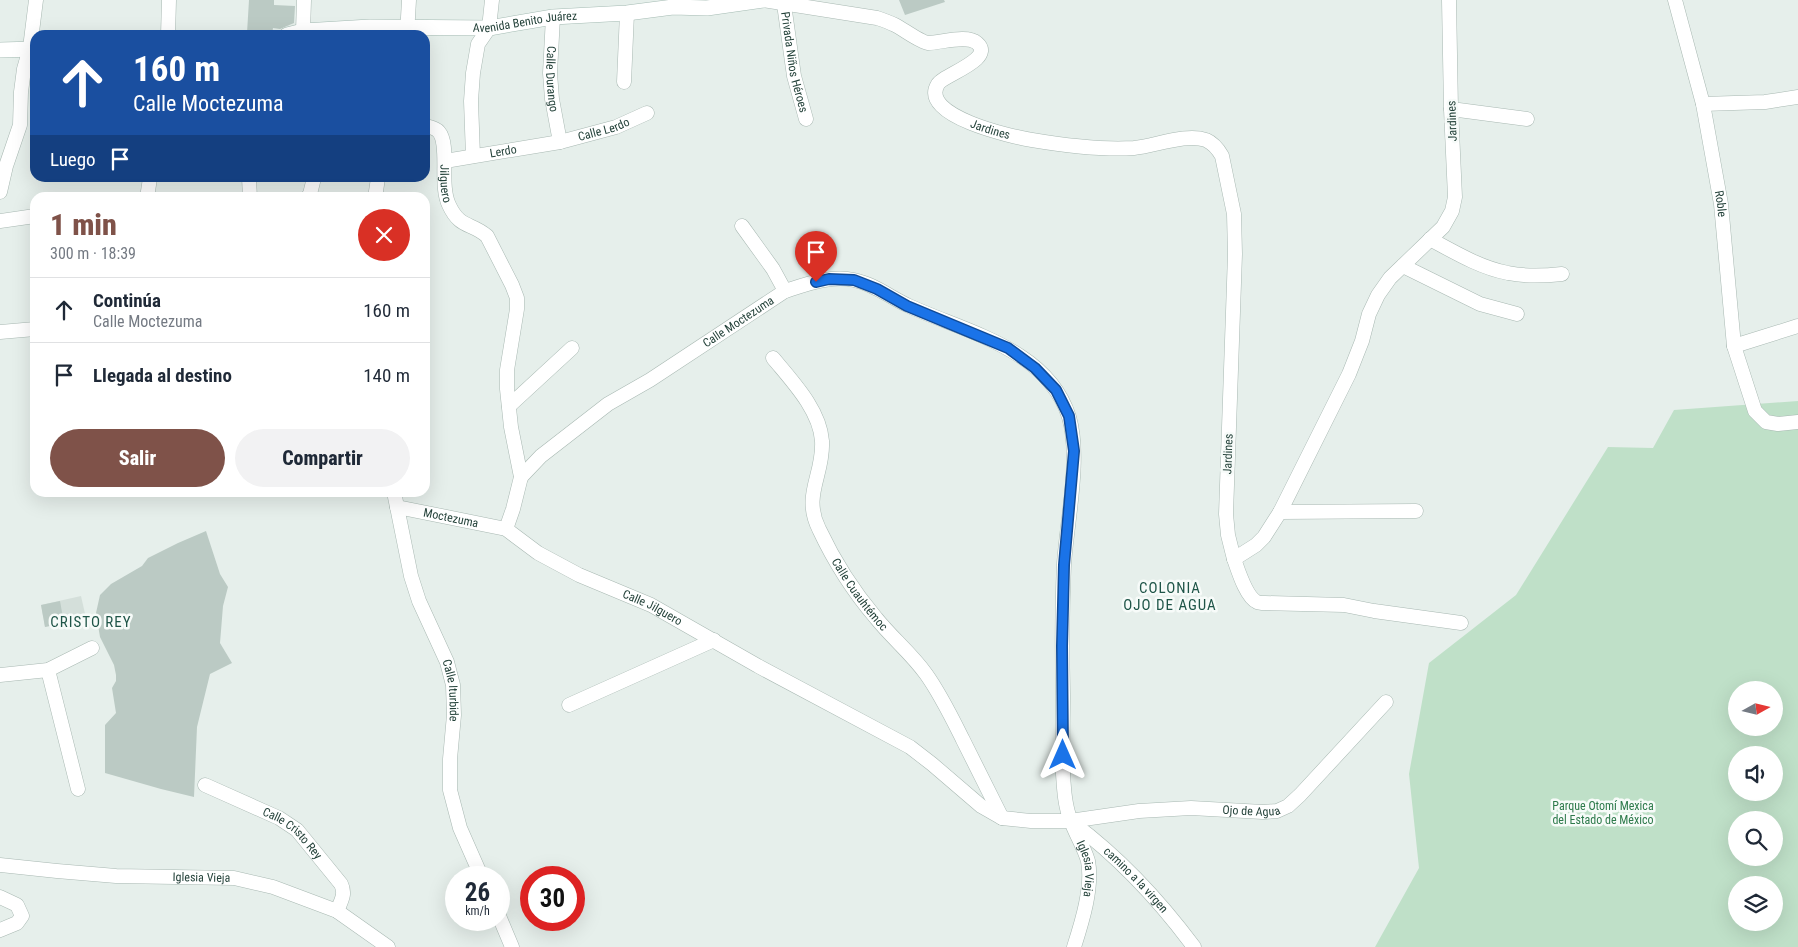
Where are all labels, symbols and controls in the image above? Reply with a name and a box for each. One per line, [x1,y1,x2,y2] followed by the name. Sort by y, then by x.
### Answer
[473,9,577,35] street label: Avenida Benito Juárez
[778,11,811,114] street label: Privada Niños Héroes
[543,46,561,113] street label: Calle Durango
[133,49,220,90] text: 160 m
[50,50,115,115] icon: ahead
[133,91,284,116] text: Calle Moctezuma
[1444,100,1460,142] street label: Jardines
[576,115,632,144] street label: Calle Lerdo
[968,117,1012,142] street label: Jardines
[489,142,518,160] street label: Lerdo
[106,145,134,173] icon: arrive
[50,148,96,171] text: Luego
[437,164,454,204] street label: Jilguero
[1712,189,1729,218] street label: Roble
[50,207,117,242] text: 1 min
[358,209,410,261] button: close
[795,231,837,282] pin
[802,238,830,266] icon: arrive
[50,244,136,263] text: 300 m · 18:39
[93,289,161,312] text: Continúa
[700,293,777,350] street label: Calle Moctezuma
[50,296,78,324] icon: ahead
[363,299,410,322] text: 160 m
[93,312,202,331] text: Calle Moctezuma
[50,361,78,389] icon: arrive
[93,364,232,387] text: Llegada al destino
[363,364,410,387] text: 140 m
[50,429,225,487] button: Salir
[235,429,410,487] button: Compartir
[1220,433,1236,475] street label: Jardines
[422,506,480,530] street label: Moctezuma
[829,556,891,634] street label: Calle Cuauhtémoc
[1123,579,1217,614] district label: COLONIA OJO DE AGUA
[621,587,685,628] street label: Calle Jilguero
[50,613,132,631] district label: CRISTO REY
[440,658,461,723] street label: Calle Iturbide
[1728,681,1782,736] north arrow
[1728,681,1783,931] map controls
[1036,728,1088,780] position arrow
[1728,746,1783,801] button: sound
[1552,799,1654,827] park label: Parque Otomí Mexica del Estado de México
[1222,803,1283,819] street label: Ojo de Agua
[260,805,325,862] street label: Calle Cristo Rey
[1728,811,1783,866] button: search
[1074,838,1096,898] street label: Iglesia Vieja
[1101,844,1171,916] street label: camino a la virgen
[520,866,585,931] speed limit sign: 30
[173,870,231,885] street label: Iglesia Vieja
[1728,876,1783,931] button: layers
[465,878,490,907] text: 26
[465,904,490,918] text: km/h

